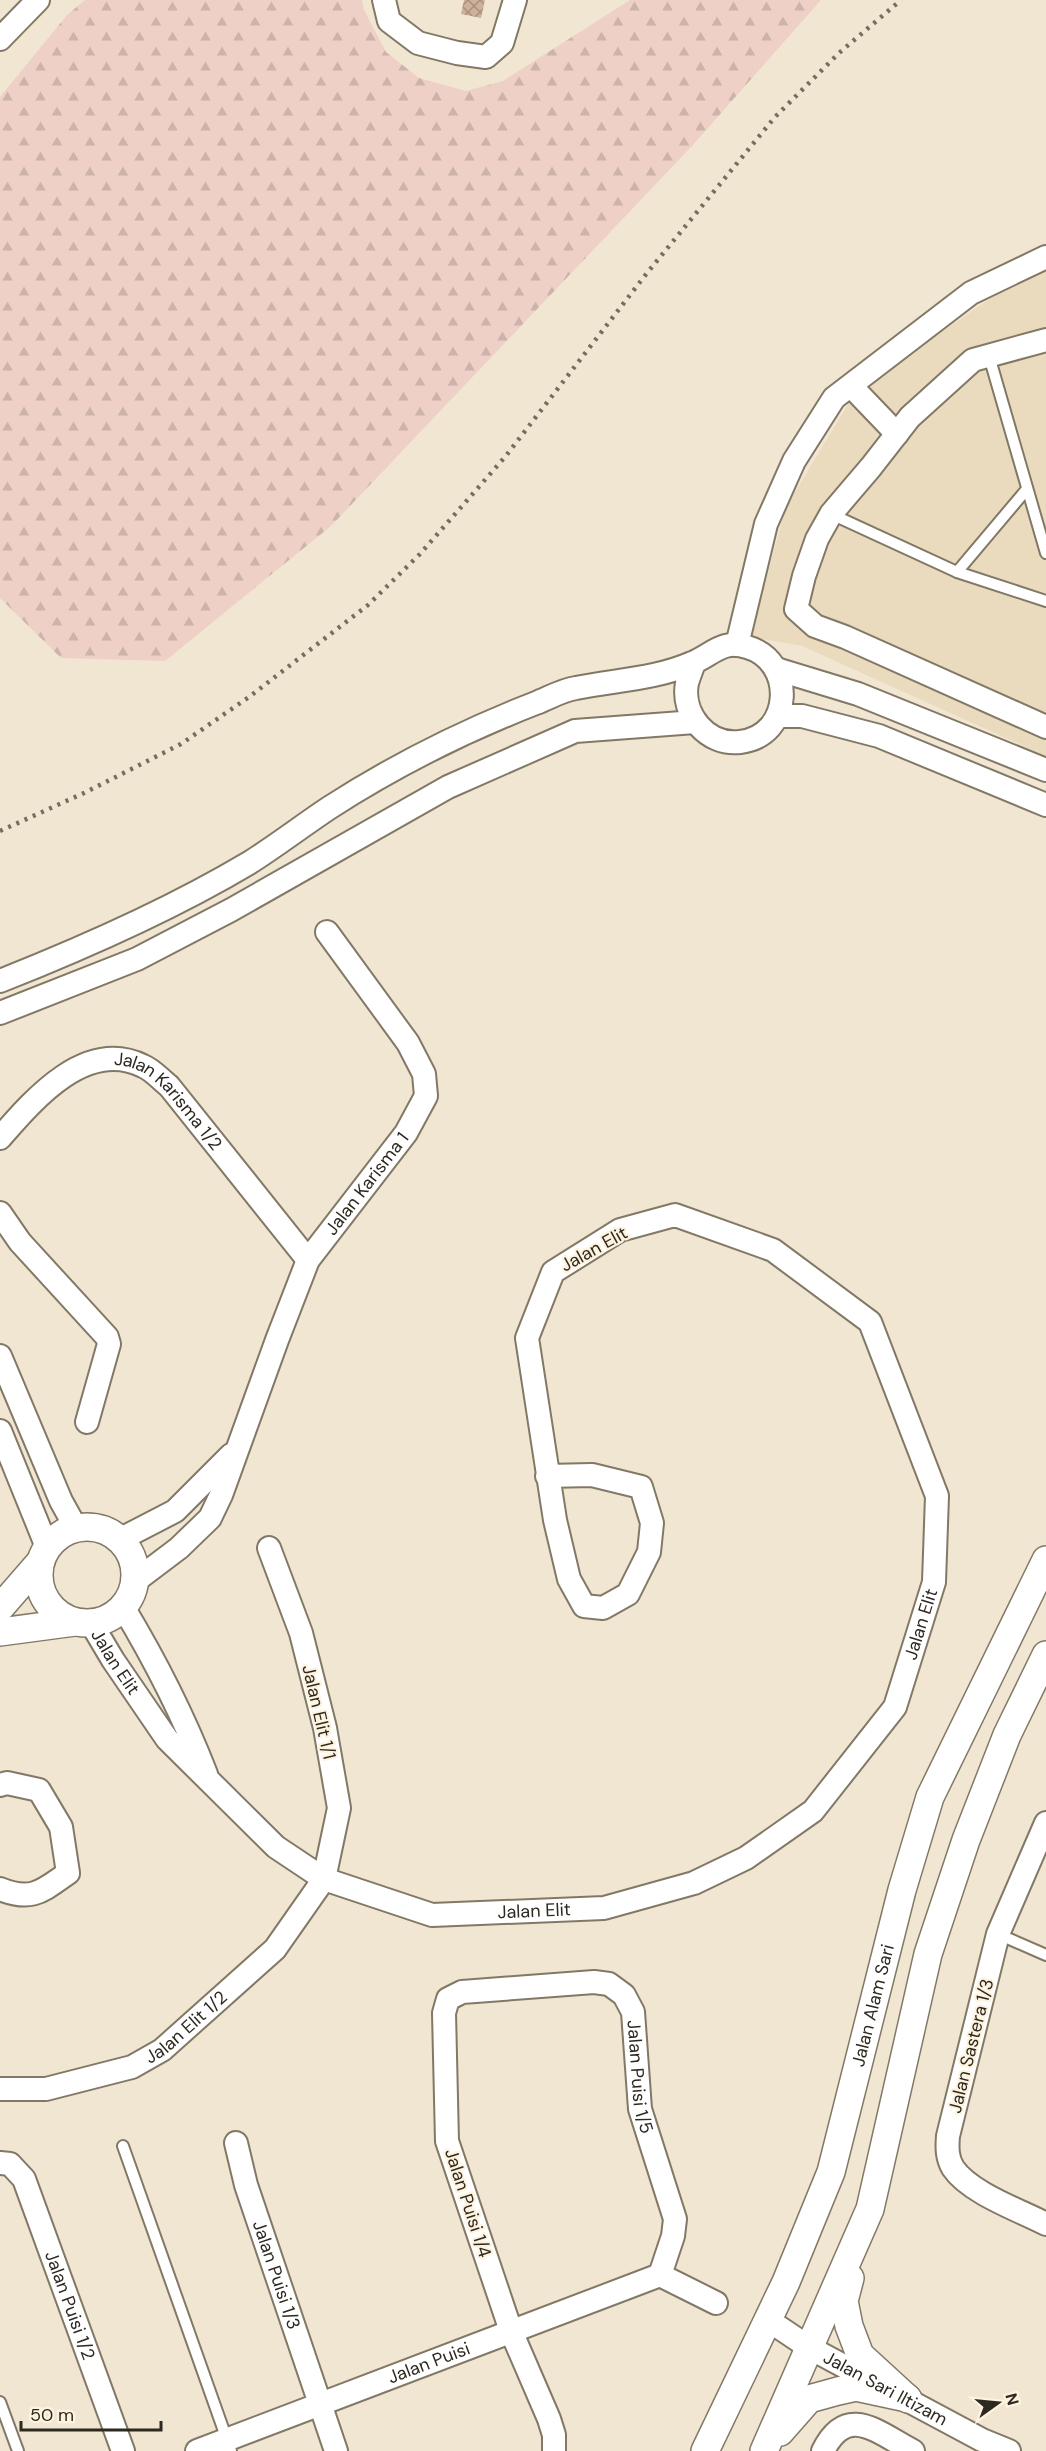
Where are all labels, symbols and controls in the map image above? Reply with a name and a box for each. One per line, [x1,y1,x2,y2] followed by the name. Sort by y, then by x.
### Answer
[113,1047,228,1155] street label: Jalan Karisma 1/2
[319,1127,414,1240] street label: Jalan Karisma 1
[556,1221,632,1277] street label: Jalan Elit
[898,1586,943,1663] street label: Jalan Elit
[85,1625,145,1699] street label: Jalan Elit
[296,1662,342,1762] street label: Jalan Elit 1/1
[497,1897,571,1924] street label: Jalan Elit
[846,1942,900,2069] street label: Jalan Alam Sari
[943,1976,999,2116] street label: Jalan Sastera 1/3
[141,1986,232,2069] street label: Jalan Elit 1/2
[622,2019,659,2137] street label: Jalan Puisi 1/5
[439,2145,497,2261] street label: Jalan Puisi 1/4
[247,2217,306,2333] street label: Jalan Puisi 1/3
[39,2248,101,2363] street label: Jalan Puisi 1/2
[384,2336,473,2389] street label: Jalan Puisi
[819,2345,952,2431] street label: Jalan Sari Iltizam
[968,2373,1028,2433] north arrow
[1000,2391,1024,2408] text: N
[21,2394,160,2432] scale bar
[30,2403,74,2427] text: 50 m

